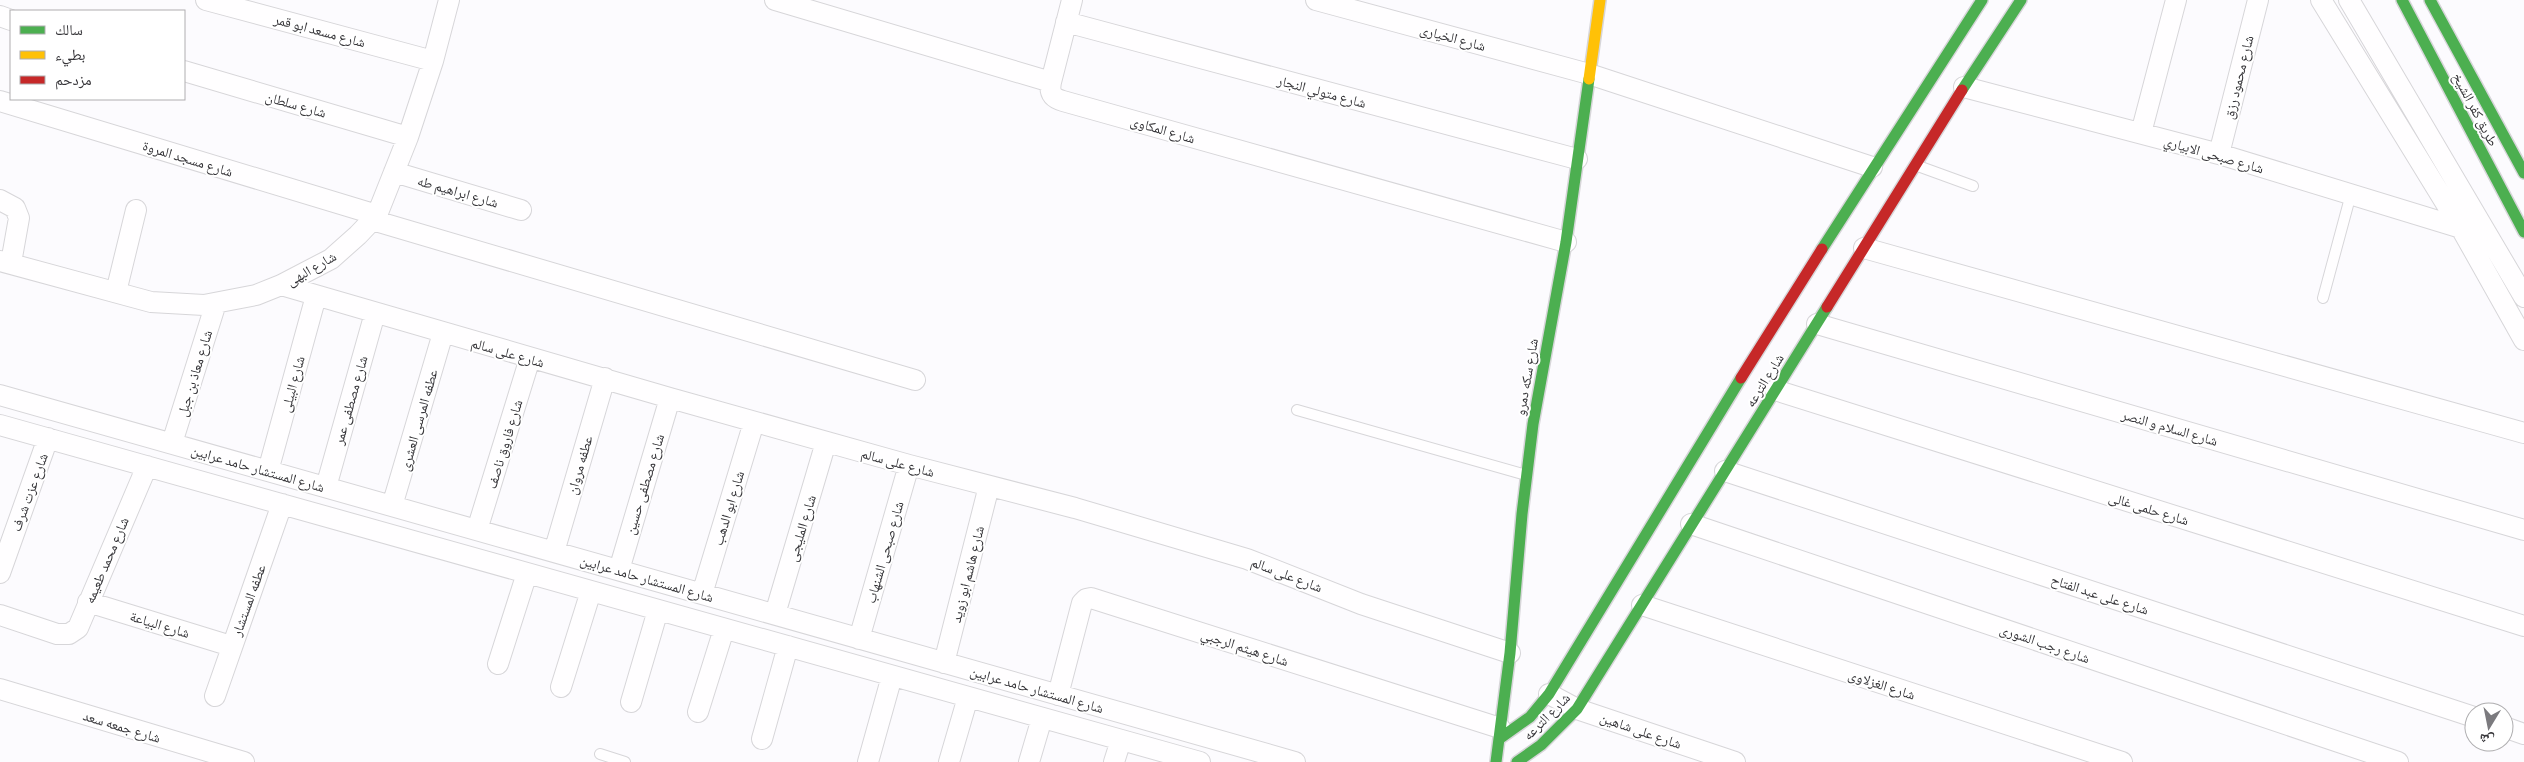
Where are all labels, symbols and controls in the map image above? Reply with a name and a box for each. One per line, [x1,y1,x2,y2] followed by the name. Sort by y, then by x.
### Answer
[271,9,368,52] street label: شارع مسعد ابو قمر
[10,10,185,100] legend
[55,20,83,38] text: سالك
[1418,20,1488,56] street label: شارع الخيارى
[2219,33,2259,121] street label: شارع محمود رزق
[55,45,85,67] text: بطيء
[2448,69,2502,150] street label: طريق كفر الشيخ
[55,70,92,90] text: مزدحم
[1274,71,1368,114] street label: شارع متولي النجار
[263,87,328,123] street label: شارع سلطان
[1128,112,1197,148] street label: شارع المكاوى
[2161,132,2266,180] street label: شارع صبحى الابياري
[140,136,235,182] street label: شارع مسجد المروة
[415,171,500,213] street label: شارع ابراهيم طه
[283,247,340,291] street label: شارع البهى
[173,328,217,419] street label: شارع معاذ بن جبل
[469,333,546,372] street label: شارع على سالم
[1511,337,1543,417] street label: شارع سكه دمرو
[1741,350,1789,411] street label: شارع الترعه
[276,354,310,415] street label: شارع البيلى
[329,354,373,448] street label: شارع مصطفى عمر
[395,367,442,473] street label: عطفه المرسى العشرى
[482,397,528,491] street label: شارع فاروق ناصف
[2119,405,2220,451] street label: شارع السلام و النصر
[621,432,669,537] street label: شارع مصطفى حسين
[562,434,596,497] street label: عطفه مروان
[189,441,327,497] street label: شارع المستشار حامد عرابين
[859,444,937,482] street label: شارع على سالم
[7,450,53,534] street label: شارع عزت شرف
[709,469,749,548] street label: شارع ابو الدهب
[2106,488,2191,530] street label: شارع حلمى غالى
[783,493,821,564] street label: شارع المليجى
[861,499,909,606] street label: شارع صبحى الشنهاب
[80,514,134,607] street label: شارع محمد طعيمه
[947,524,989,625] street label: شارع هاشم ابو زويد
[578,551,716,607] street label: شارع المستشار حامد عرابين
[1248,553,1325,597] street label: شارع على سالم
[227,562,270,639] street label: عطفه المستشار
[2048,570,2151,620] street label: شارع على عبد الفتاح
[127,607,192,643] street label: شارع البياعة
[1997,620,2092,668] street label: شارع رجب الشورى
[1198,625,1291,673] street label: شارع هيثم الرجبي
[968,662,1106,718] street label: شارع المستشار حامد عرابين
[1846,665,1918,705] street label: شارع الغزلاوى
[1519,689,1575,745] street label: شارع الترعه
[2464,702,2514,752] north arrow
[80,706,163,748] street label: شارع جمعه سعد
[1597,708,1684,754] street label: شارع على شاهين
[2478,730,2496,750] text: ش

